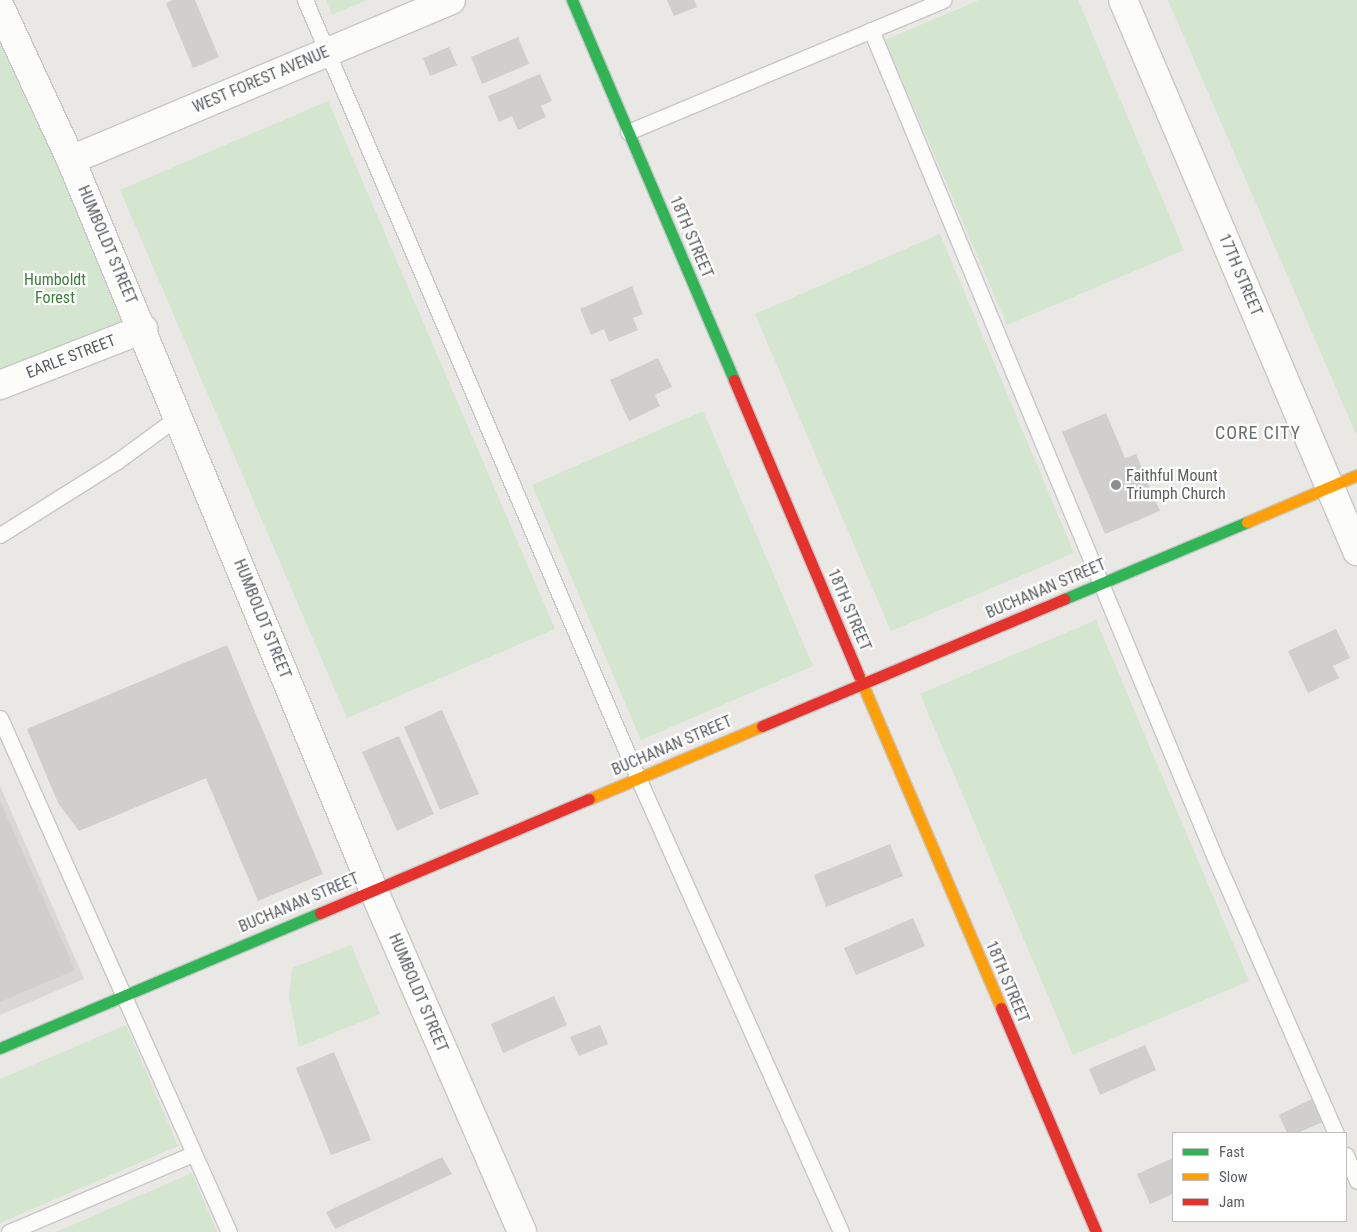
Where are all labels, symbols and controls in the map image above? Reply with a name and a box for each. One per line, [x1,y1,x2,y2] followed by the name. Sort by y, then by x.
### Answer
[190,42,332,118] street label: WEST FOREST AVENUE
[73,183,141,307] street label: HUMBOLDT STREET
[665,193,717,281] street label: 18TH STREET
[1214,231,1266,319] street label: 17TH STREET
[24,270,86,308] park label: Humboldt Forest
[23,331,119,383] street label: EARLE STREET
[1214,422,1302,444] district label: CORE CITY
[1126,466,1226,504] place label: Faithful Mount Triumph Church
[1110,479,1122,491] marker: Faithful Mount Triumph Church
[983,555,1109,623] street label: BUCHANAN STREET
[229,556,295,682] street label: HUMBOLDT STREET
[823,566,875,654] street label: 18TH STREET
[609,712,735,780] street label: BUCHANAN STREET
[236,869,362,937] street label: BUCHANAN STREET
[384,931,452,1055] street label: HUMBOLDT STREET
[981,938,1033,1026] street label: 18TH STREET
[1172,1132,1347,1222] legend
[1219,1143,1244,1161] text: Fast
[1219,1168,1248,1186] text: Slow
[1219,1193,1245,1211] text: Jam

